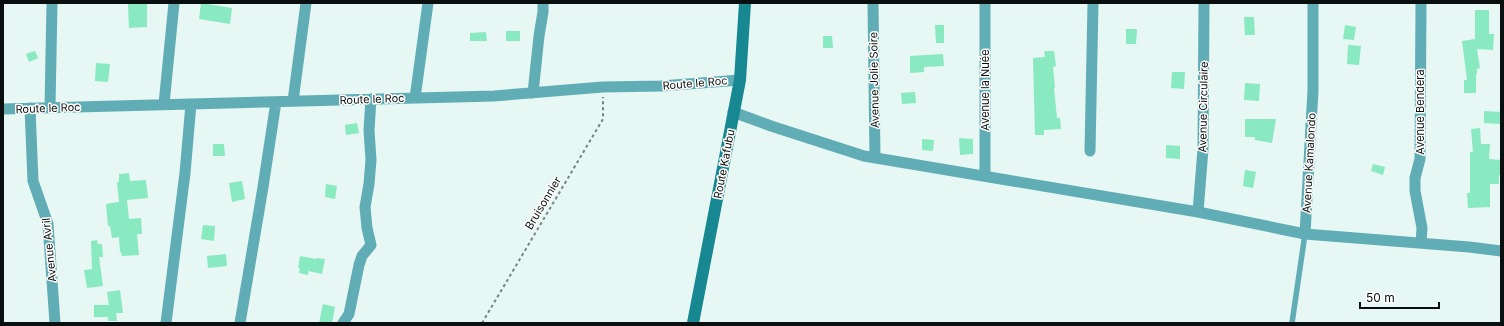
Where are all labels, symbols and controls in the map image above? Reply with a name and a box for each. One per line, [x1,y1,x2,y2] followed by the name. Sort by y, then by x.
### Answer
[866,32,882,128] street label: Avenue Jolie Soire
[978,49,992,131] street label: Avenue la Nuée
[1195,61,1211,153] street label: Avenue Circulaire
[1413,69,1427,155] street label: Avenue Bendera
[662,73,728,93] street label: Route le Roc
[339,91,405,107] street label: Route le Roc
[15,100,81,116] street label: Route le Roc
[1299,112,1319,213] street label: Avenue Kamalondo
[710,128,738,200] street label: Route Kafubu
[522,174,564,232] street label: Bruisonnier
[39,217,59,283] street label: Avenue Avril
[1360,284,1439,310] scale bar
[1366,290,1395,305] text: 50 m

